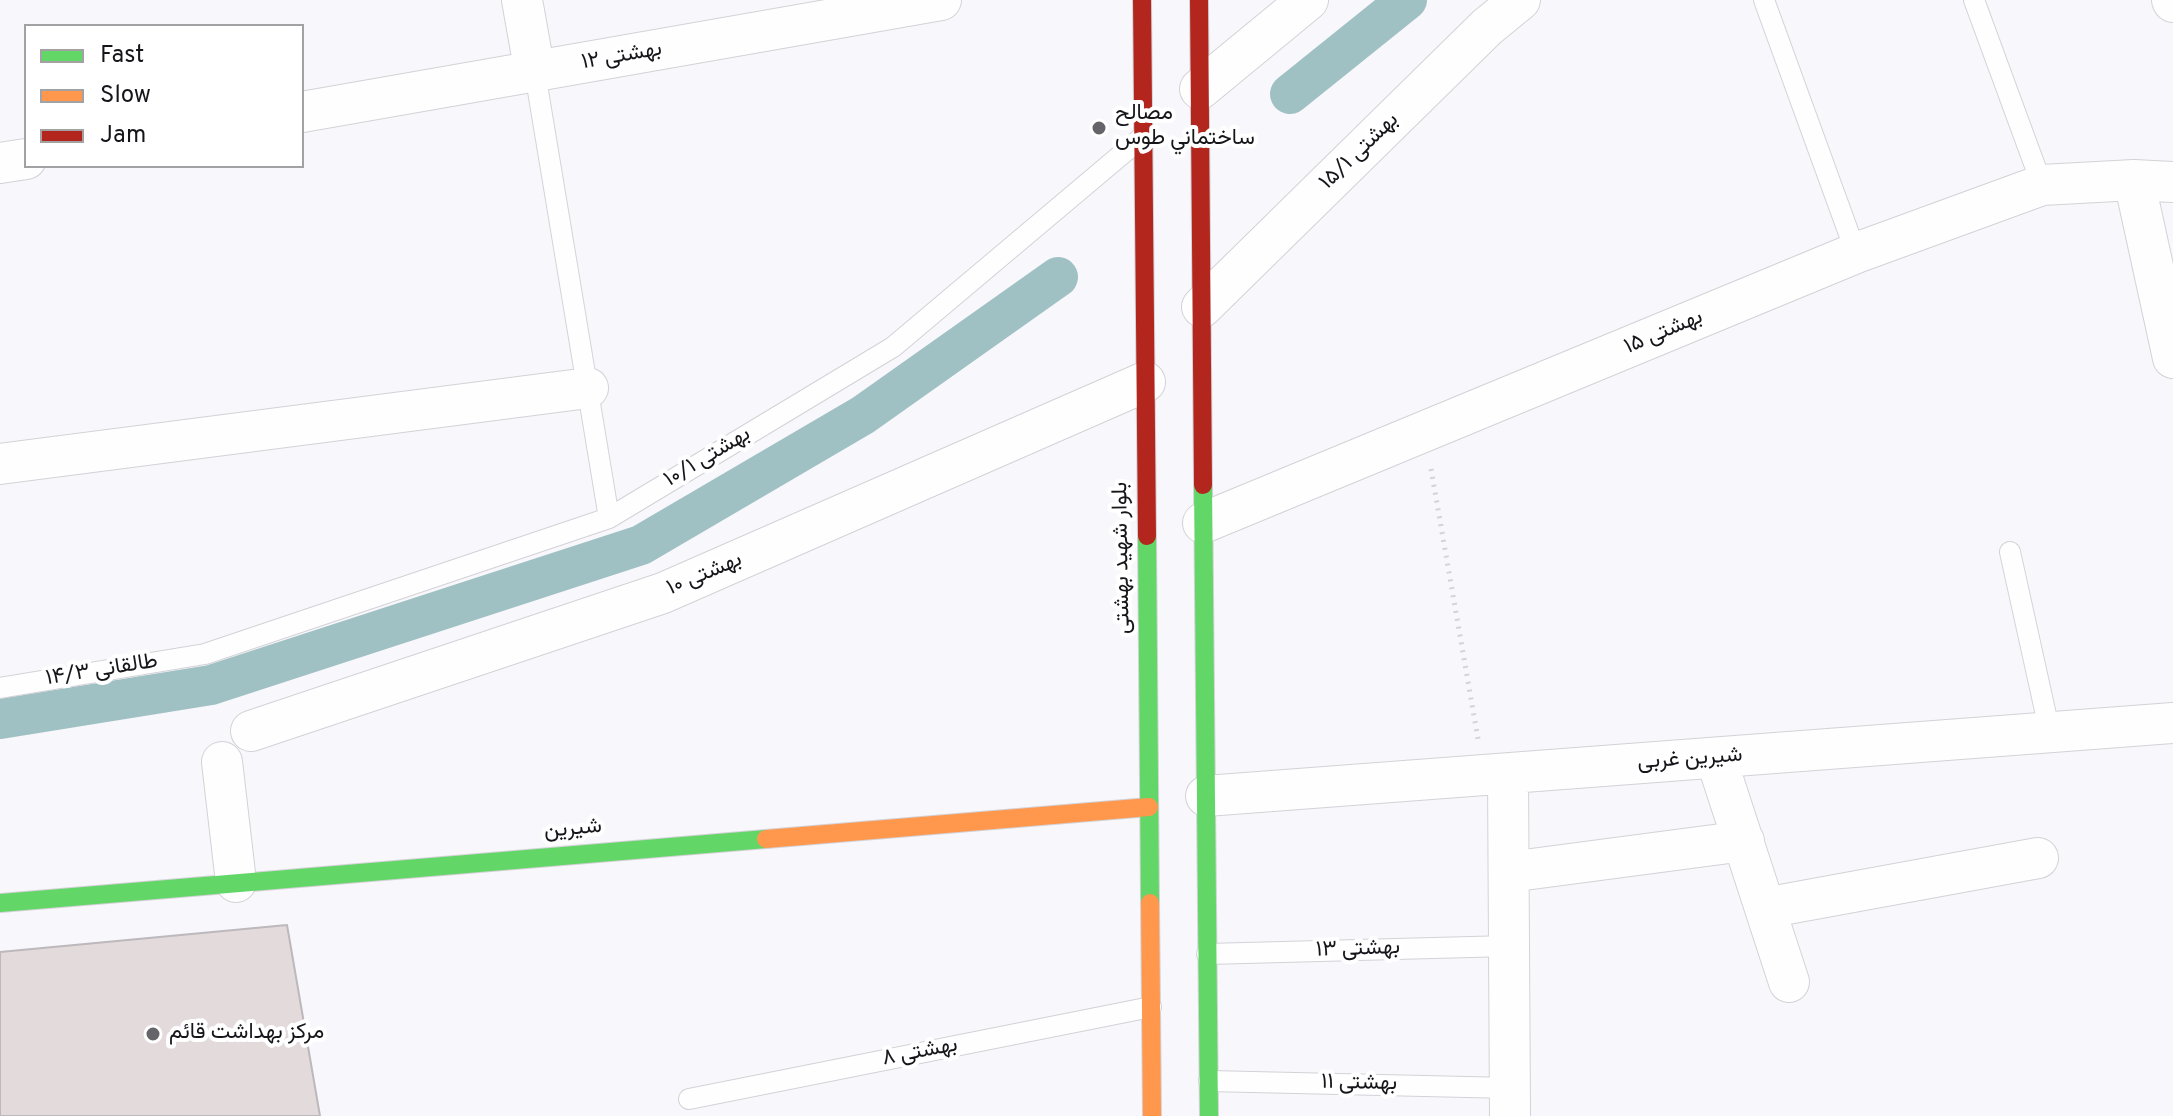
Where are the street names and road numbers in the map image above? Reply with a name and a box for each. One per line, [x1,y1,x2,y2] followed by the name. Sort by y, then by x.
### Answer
[580,37,664,77] street label: بهشتی ۱۲
[1315,108,1405,196] street label: بهشتی ۱۵/۱
[1621,305,1707,361] street label: بهشتی ۱۵
[660,422,756,494] street label: بهشتی ۱۰/۱
[1108,482,1138,634] street label: بلوار شهید بهشتی
[663,547,747,603] street label: بهشتی ۱۰
[44,649,160,693] street label: طالقانی ۱۴/۳
[1636,743,1744,777] street label: شیرین غربی
[543,814,603,846] street label: شیرین
[1315,935,1401,965] street label: بهشتی ۱۳
[880,1033,960,1073] street label: بهشتی ۸
[1321,1070,1397,1098] street label: بهشتی ۱۱

